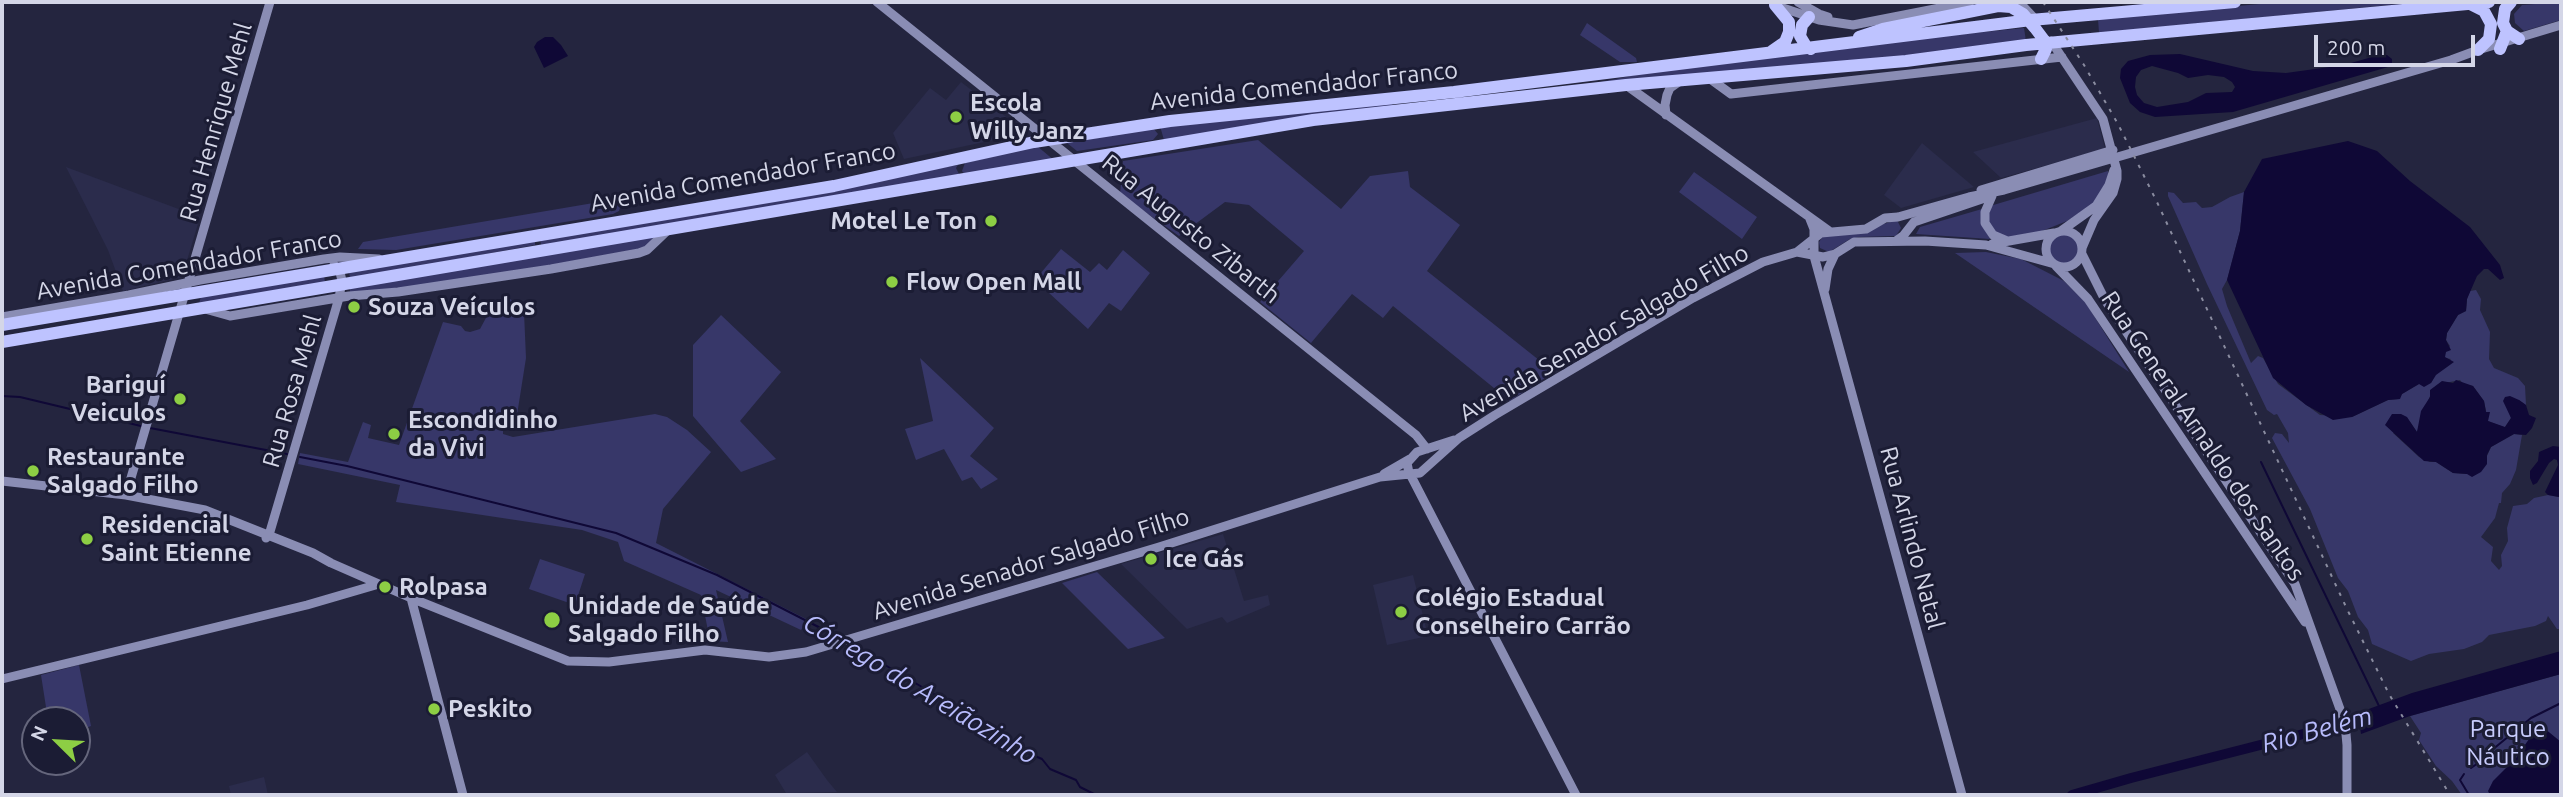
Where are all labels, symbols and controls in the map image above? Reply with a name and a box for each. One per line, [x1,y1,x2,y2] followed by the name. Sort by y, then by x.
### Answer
[174,19,258,225] street label: Rua Henrique Mehl
[2318,21,2479,65] scale bar
[2327,35,2385,59] text: 200 m
[1149,56,1459,116] street label: Avenida Comendador Franco
[970,89,1084,145] place label: Escola Willy Janz
[948,109,964,125] marker: Escola Willy Janz
[588,136,898,218] street label: Avenida Comendador Franco
[1096,148,1286,310] street label: Rua Augusto Zibarth
[830,207,977,235] place label: Motel Le Ton
[983,213,999,229] marker: Motel Le Ton
[34,224,344,306] street label: Avenida Comendador Franco
[1454,238,1754,428] street label: Avenida Senador Salgado Filho
[906,268,1081,296] place label: Flow Open Mall
[884,274,900,290] marker: Flow Open Mall
[2095,286,2311,586] street label: Rua General Arnaldo dos Santos
[368,293,535,321] place label: Souza Veículos
[346,299,362,315] marker: Souza Veículos
[256,311,328,471] street label: Rua Rosa Mehl
[71,371,166,427] place label: Bariguí Veiculos
[172,391,188,407] marker: Bariguí Veiculos
[408,406,558,462] place label: Escondidinho da Vivi
[386,426,402,442] marker: Escondidinho da Vivi
[47,443,199,499] place label: Restaurante Salgado Filho
[1874,443,1950,633] street label: Rua Arlindo Natal
[25,463,41,479] marker: Restaurante Salgado Filho
[869,502,1193,626] street label: Avenida Senador Salgado Filho
[101,511,252,567] place label: Residencial Saint Etienne
[79,531,95,547] marker: Residencial Saint Etienne
[1165,545,1244,573] place label: Ice Gás
[1143,551,1159,567] marker: Ice Gás
[399,573,488,601] place label: Rolpasa
[377,579,393,595] marker: Rolpasa
[1415,584,1631,640] place label: Colégio Estadual Conselheiro Carrão
[568,592,770,648] place label: Unidade de Saúde Salgado Filho
[1393,604,1409,620] marker: Colégio Estadual Conselheiro Carrão
[798,607,1042,771] water label: Córrego do Areiãozinho
[542,610,562,630] marker: Unidade de Saúde Salgado Filho
[448,695,533,723] place label: Peskito
[2258,700,2376,760] water label: Rio Belém
[426,701,442,717] marker: Peskito
[21,706,91,776] north arrow
[2466,715,2550,771] park label: Parque Náutico
[26,722,52,744] text: N

